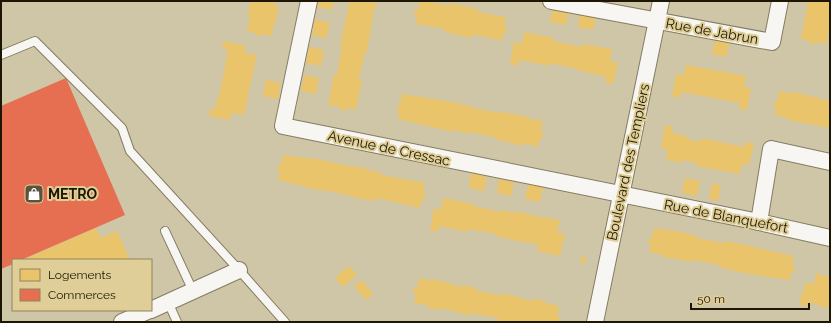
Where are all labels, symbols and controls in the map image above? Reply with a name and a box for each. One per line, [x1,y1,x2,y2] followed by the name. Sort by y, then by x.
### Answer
[665,15,759,47] street label: Rue de Jabrun
[604,82,653,242] street label: Boulevard des Templiers
[326,127,452,169] street label: Avenue de Cressac
[23,183,45,205] shop icon: METRO
[48,186,97,202] place label: METRO
[663,196,790,236] street label: Rue de Blanquefort
[12,259,152,311] legend
[48,268,111,282] text: Logements
[691,285,809,311] scale bar
[48,288,116,302] text: Commerces
[697,292,725,306] text: 50 m

